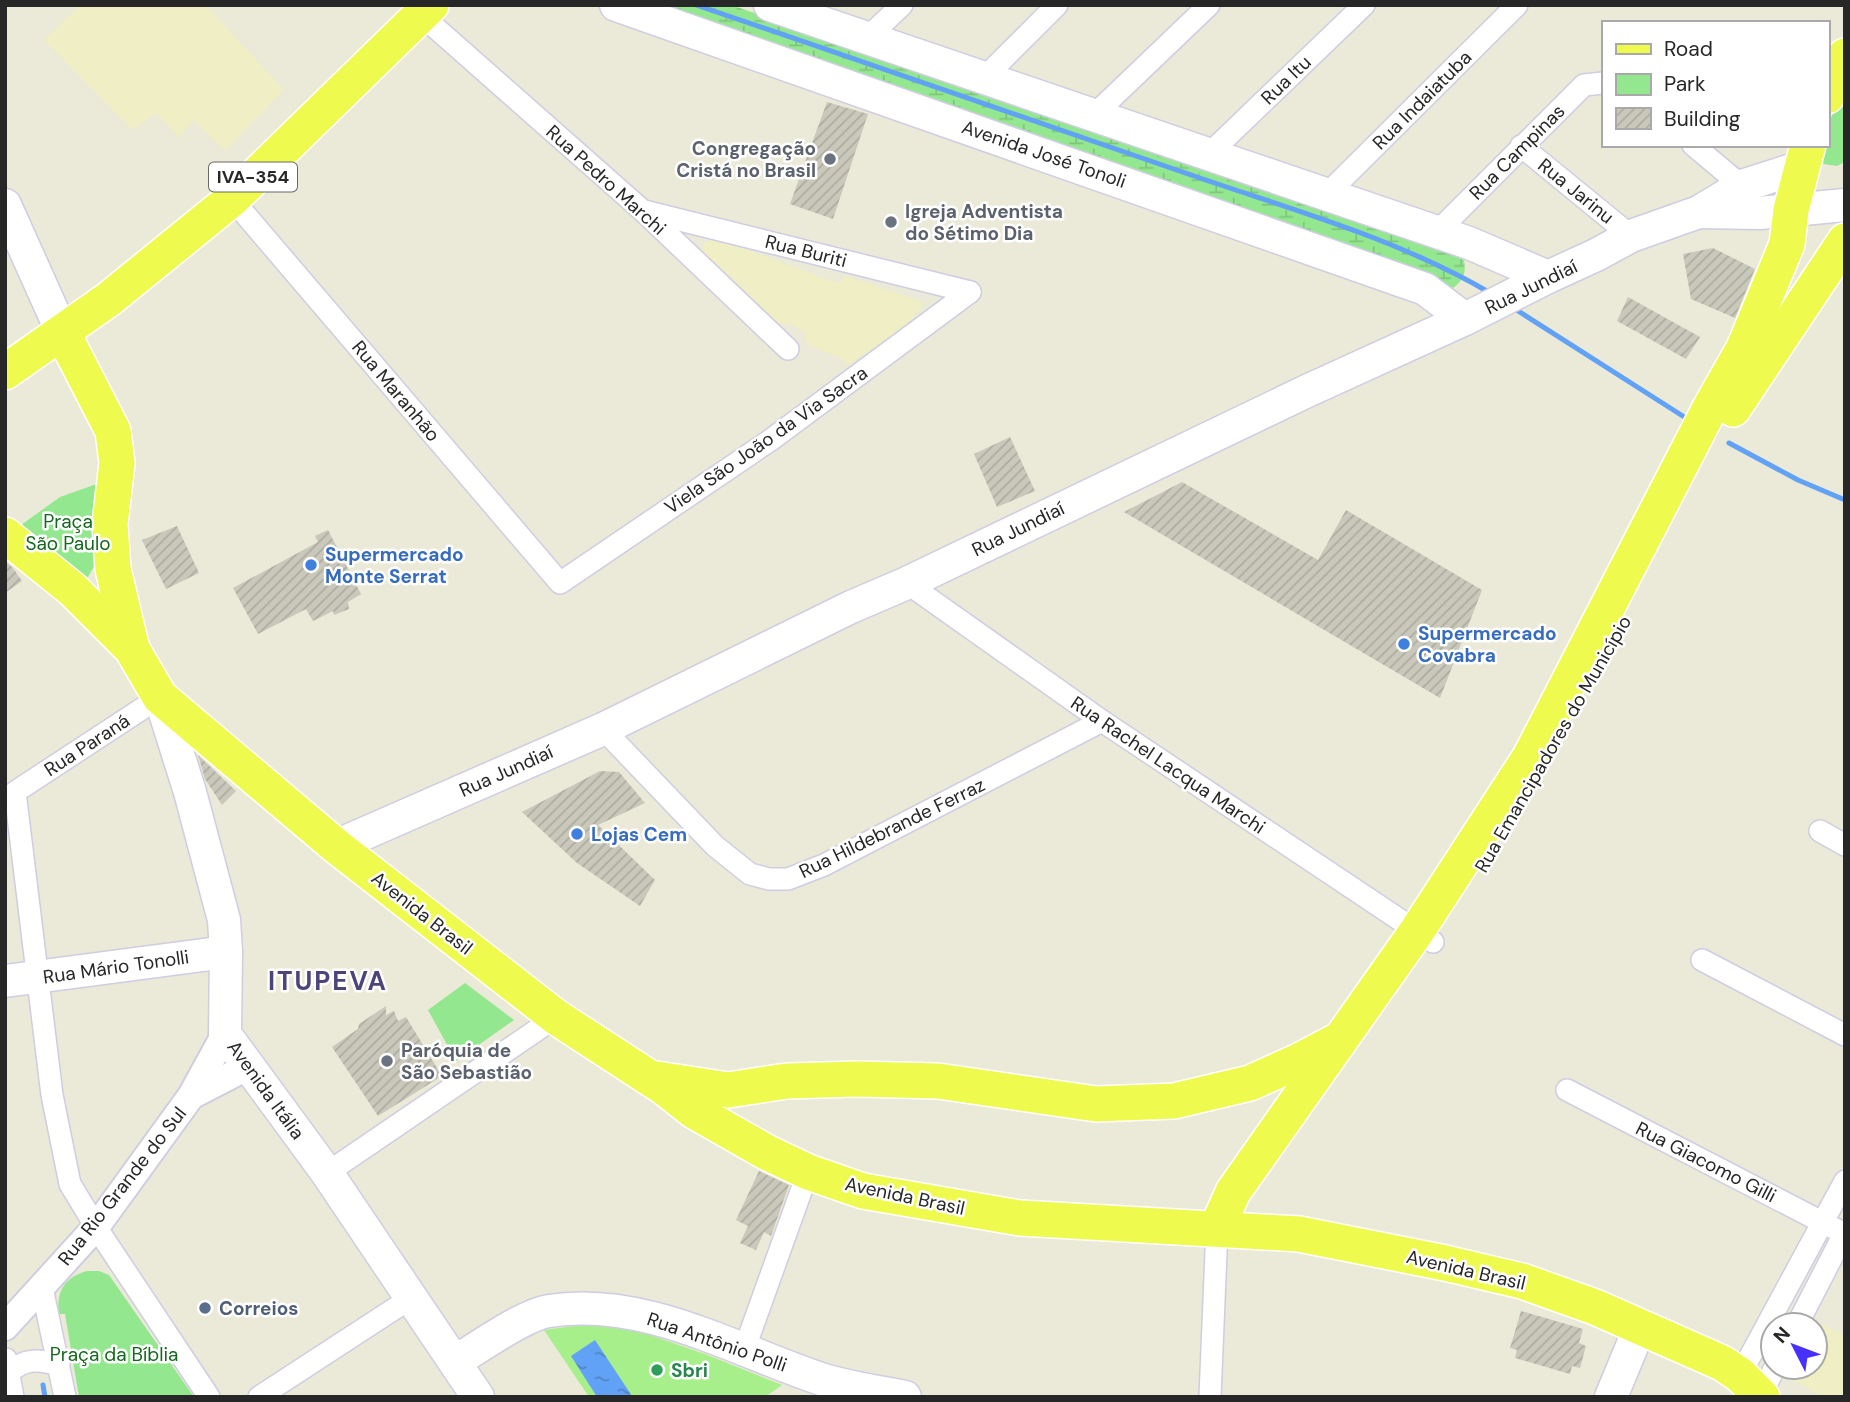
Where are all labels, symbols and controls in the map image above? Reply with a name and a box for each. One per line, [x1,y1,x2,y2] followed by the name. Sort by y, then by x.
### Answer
[1602,21,1829,147] legend
[1664,35,1713,63] text: Road
[1367,45,1477,155] street label: Rua Indaiatuba
[1256,50,1316,110] street label: Rua Itu
[1664,70,1706,98] text: Park
[1464,99,1570,205] street label: Rua Campinas
[1664,105,1741,133] text: Building
[959,114,1129,194] street label: Avenida José Tonoli
[541,119,671,241] street label: Rua Pedro Marchi
[676,136,816,183] place label: Congregação Cristá no Brasil
[822,151,838,167] marker: Congregação Cristá no Brasil
[1533,153,1619,229] street label: Rua Jarinu
[209,162,297,192] road number: IVA-354
[905,199,1063,246] place label: Igreja Adventista do Sétimo Dia
[883,214,899,230] marker: Igreja Adventista do Sétimo Dia
[762,229,850,273] street label: Rua Buriti
[1481,254,1582,320] street label: Rua Jundiaí
[346,335,446,447] street label: Rua Maranhão
[660,360,872,520] street label: Viela São João da Via Sacra
[968,496,1069,562] street label: Rua Jundiaí
[26,509,111,556] park label: Praça São Paulo
[325,542,463,589] place label: Supermercado Monte Serrat
[303,557,319,573] marker: Supermercado Monte Serrat
[1469,611,1637,877] street label: Rua Emancipadores do Município
[1418,621,1556,668] place label: Supermercado Covabra
[1396,636,1412,652] marker: Supermercado Covabra
[1066,690,1270,840] street label: Rua Rachel Lacqua Marchi
[39,708,135,782] street label: Rua Paraná
[455,739,557,803] street label: Rua Jundiaí
[795,772,989,884] street label: Rua Hildebrande Ferraz
[591,822,687,847] place label: Lojas Cem
[569,826,585,842] marker: Lojas Cem
[366,866,478,960] street label: Avenida Brasil
[41,944,191,990] street label: Rua Mário Tonolli
[268,964,388,998] district label: ITUPEVA
[222,1036,310,1144] street label: Avenida Itália
[401,1038,532,1085] place label: Paróquia de São Sebastião
[379,1053,395,1069] marker: Paróquia de São Sebastião
[52,1102,192,1270] street label: Rua Rio Grande do Sul
[1632,1116,1780,1208] street label: Rua Giacomo Gilli
[843,1171,967,1221] street label: Avenida Brasil
[1404,1244,1528,1296] street label: Avenida Brasil
[219,1296,298,1321] place label: Correios
[197,1300,213,1316] marker: Correios
[644,1306,790,1378] street label: Rua Antônio Polli
[1759,1311,1829,1381] north arrow
[1768,1321,1796,1348] text: N
[50,1342,178,1367] park label: Praça da Bíblia
[671,1358,708,1383] place label: Sbri
[649,1362,665,1378] marker: Sbri

